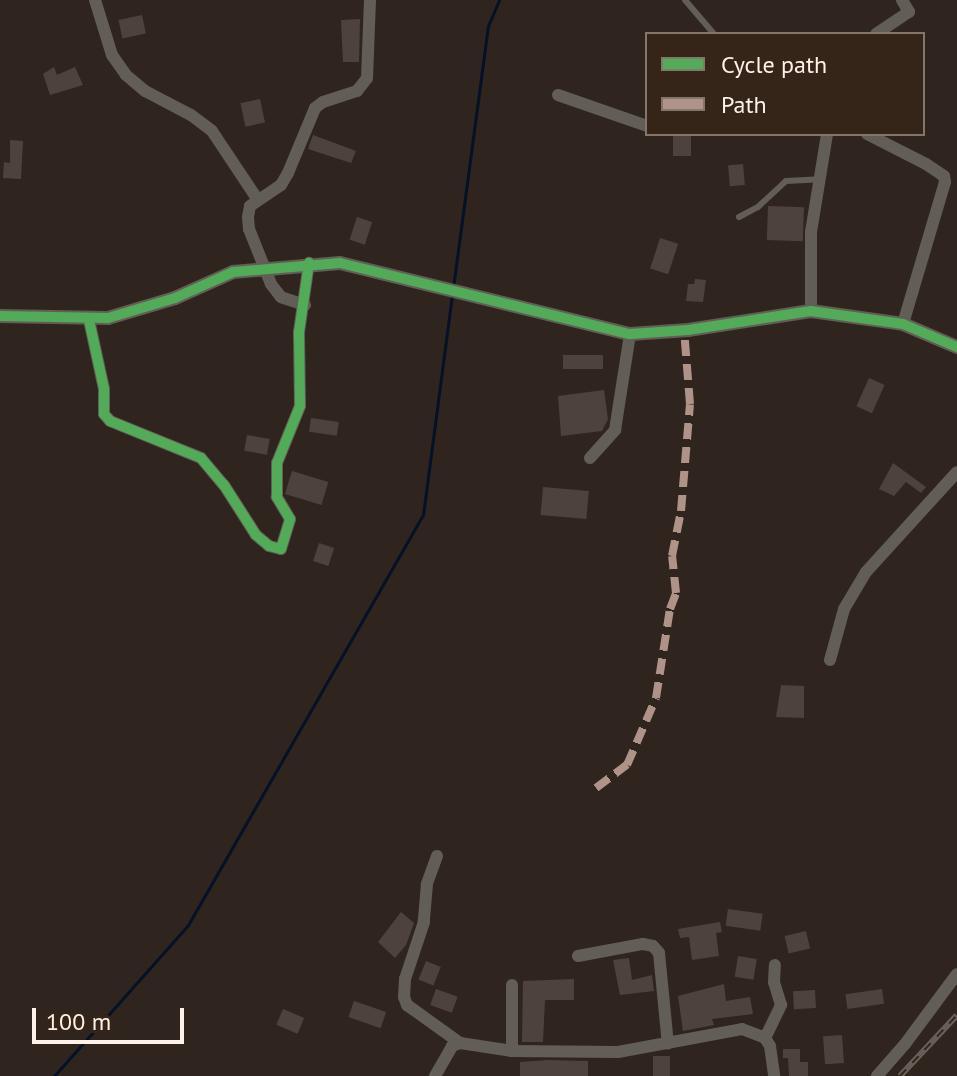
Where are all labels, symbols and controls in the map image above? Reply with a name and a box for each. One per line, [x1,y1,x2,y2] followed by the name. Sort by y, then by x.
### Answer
[645,32,925,136] legend
[721,49,827,80] text: Cycle path
[721,89,767,120] text: Path
[36,992,188,1042] scale bar
[46,1006,111,1037] text: 100 m

